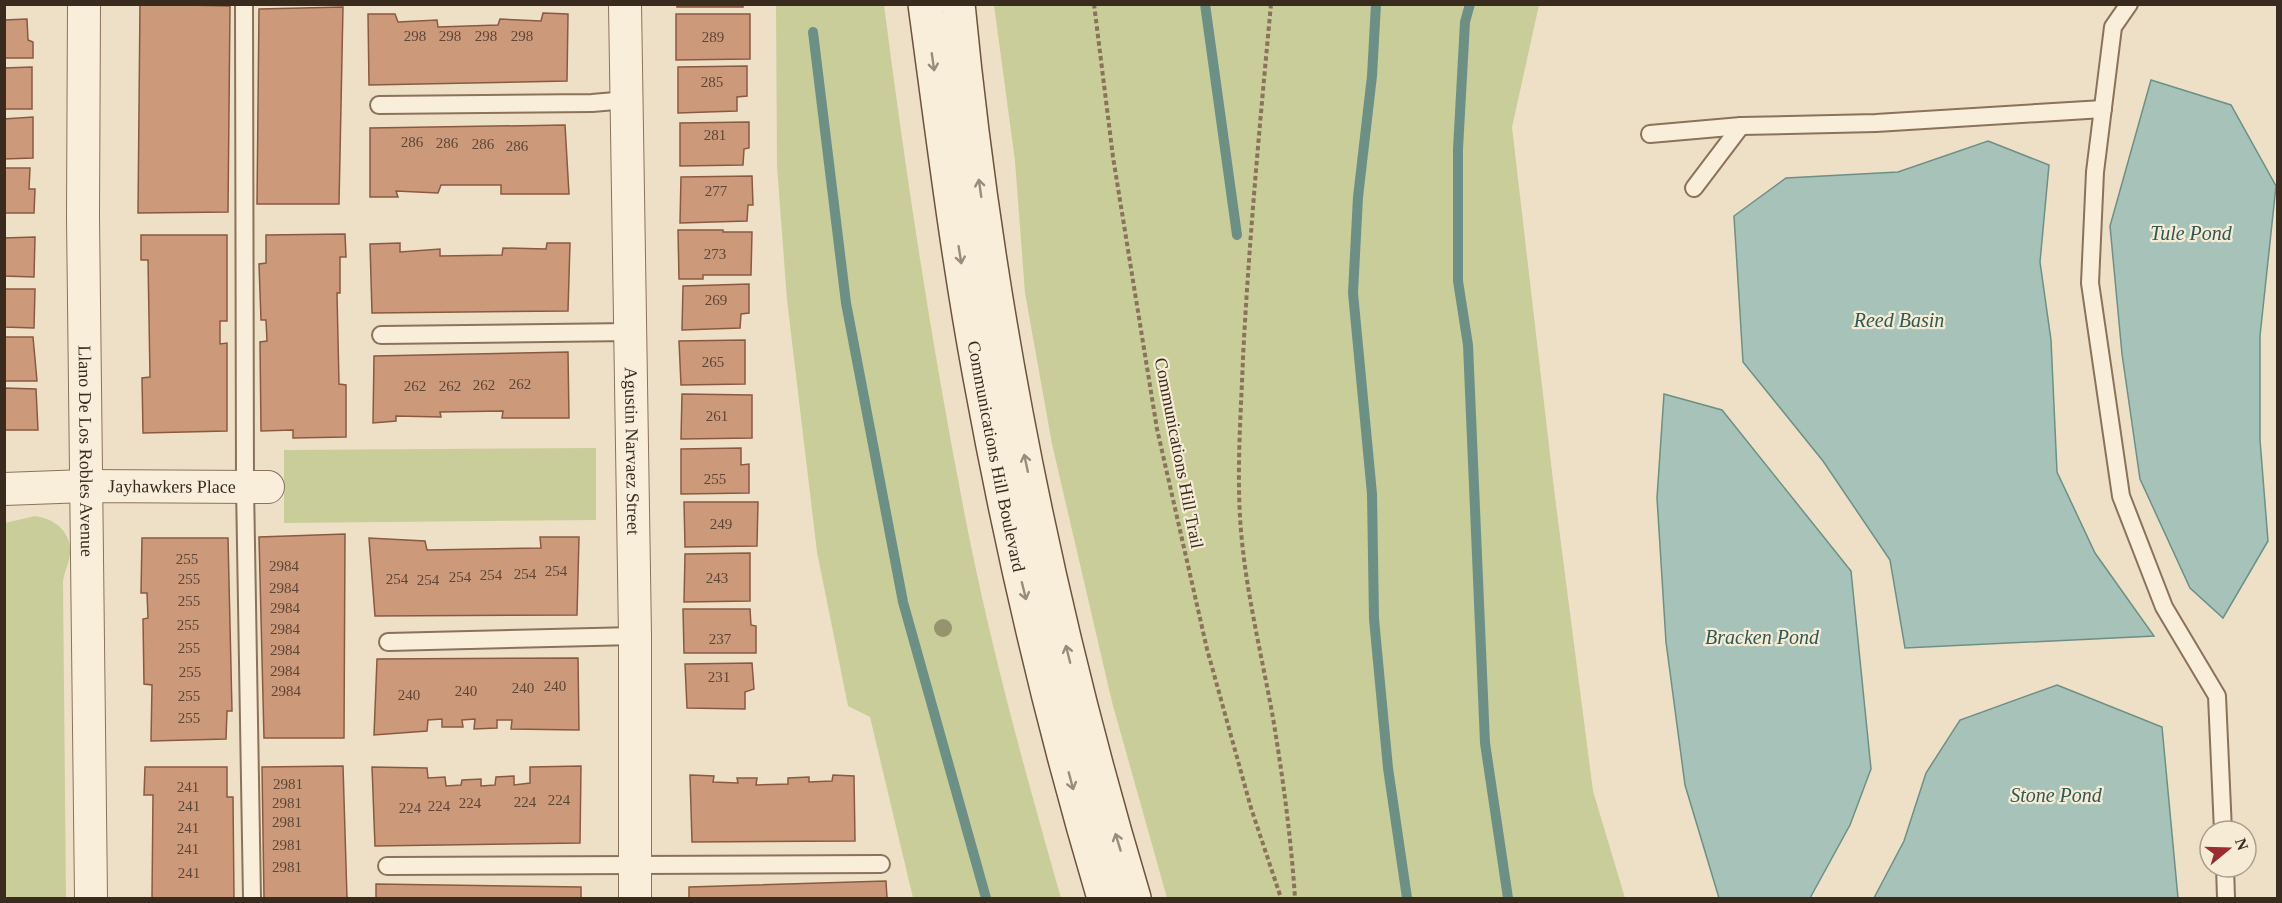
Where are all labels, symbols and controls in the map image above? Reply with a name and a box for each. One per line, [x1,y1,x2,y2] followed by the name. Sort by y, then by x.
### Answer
[404,28,426,44] house number: 298
[439,28,461,44] house number: 298
[475,28,497,44] house number: 298
[511,28,533,44] house number: 298
[702,29,724,45] house number: 289
[927,52,938,72] one-way arrow
[701,74,723,90] house number: 285
[704,127,726,143] house number: 281
[401,134,424,150] house number: 286
[436,135,459,151] house number: 286
[472,136,495,152] house number: 286
[506,138,529,154] house number: 286
[975,179,986,199] one-way arrow
[705,183,728,199] house number: 277
[2150,222,2233,244] water label: Tule Pond
[955,245,966,265] one-way arrow
[704,246,726,262] house number: 273
[705,292,727,308] house number: 269
[1853,309,1944,331] water label: Reed Basin
[964,339,1029,574] street label: Communications Hill Boulevard
[75,345,97,557] street label: Llano De Los Robles Avenue
[702,354,724,370] house number: 265
[1151,356,1207,550] street label: Communications Hill Trail
[621,367,643,535] street label: Agustin Narvaez Street
[509,376,531,392] house number: 262
[473,377,495,393] house number: 262
[404,378,426,394] house number: 262
[439,378,461,394] house number: 262
[706,408,728,424] house number: 261
[1020,454,1031,474] one-way arrow
[704,471,726,487] house number: 255
[108,476,236,497] street label: Jayhawkers Place
[710,516,732,532] house number: 249
[176,551,198,567] house number: 255
[269,558,300,574] house number: 2984
[545,563,568,579] house number: 254
[514,566,537,582] house number: 254
[480,567,503,583] house number: 254
[449,569,472,585] house number: 254
[706,570,728,586] house number: 243
[178,571,200,587] house number: 255
[386,571,409,587] house number: 254
[417,572,440,588] house number: 254
[269,580,300,596] house number: 2984
[1018,582,1030,601] one-way arrow
[178,593,200,609] house number: 255
[270,600,301,616] house number: 2984
[177,617,199,633] house number: 255
[270,621,301,637] house number: 2984
[1705,626,1820,648] water label: Bracken Pond
[709,631,732,647] house number: 237
[178,640,200,656] house number: 255
[270,642,301,658] house number: 2984
[1061,645,1073,664] one-way arrow
[270,663,301,679] house number: 2984
[179,664,201,680] house number: 255
[708,669,730,685] house number: 231
[544,678,566,694] house number: 240
[512,680,534,696] house number: 240
[271,683,302,699] house number: 2984
[455,683,477,699] house number: 240
[398,687,420,703] house number: 240
[178,688,200,704] house number: 255
[178,710,200,726] house number: 255
[1066,771,1077,790] one-way arrow
[273,776,303,792] house number: 2981
[177,779,199,795] house number: 241
[2010,784,2103,806] water label: Stone Pond
[548,792,571,808] house number: 224
[514,794,537,810] house number: 224
[272,795,302,811] house number: 2981
[459,795,482,811] house number: 224
[178,798,200,814] house number: 241
[428,798,451,814] house number: 224
[399,800,422,816] house number: 224
[272,814,302,830] house number: 2981
[2198,819,2258,879] north arrow
[177,820,199,836] house number: 241
[1112,833,1123,852] one-way arrow
[2232,836,2252,853] text: N
[272,837,302,853] house number: 2981
[177,841,199,857] house number: 241
[272,859,302,875] house number: 2981
[178,865,200,881] house number: 241

